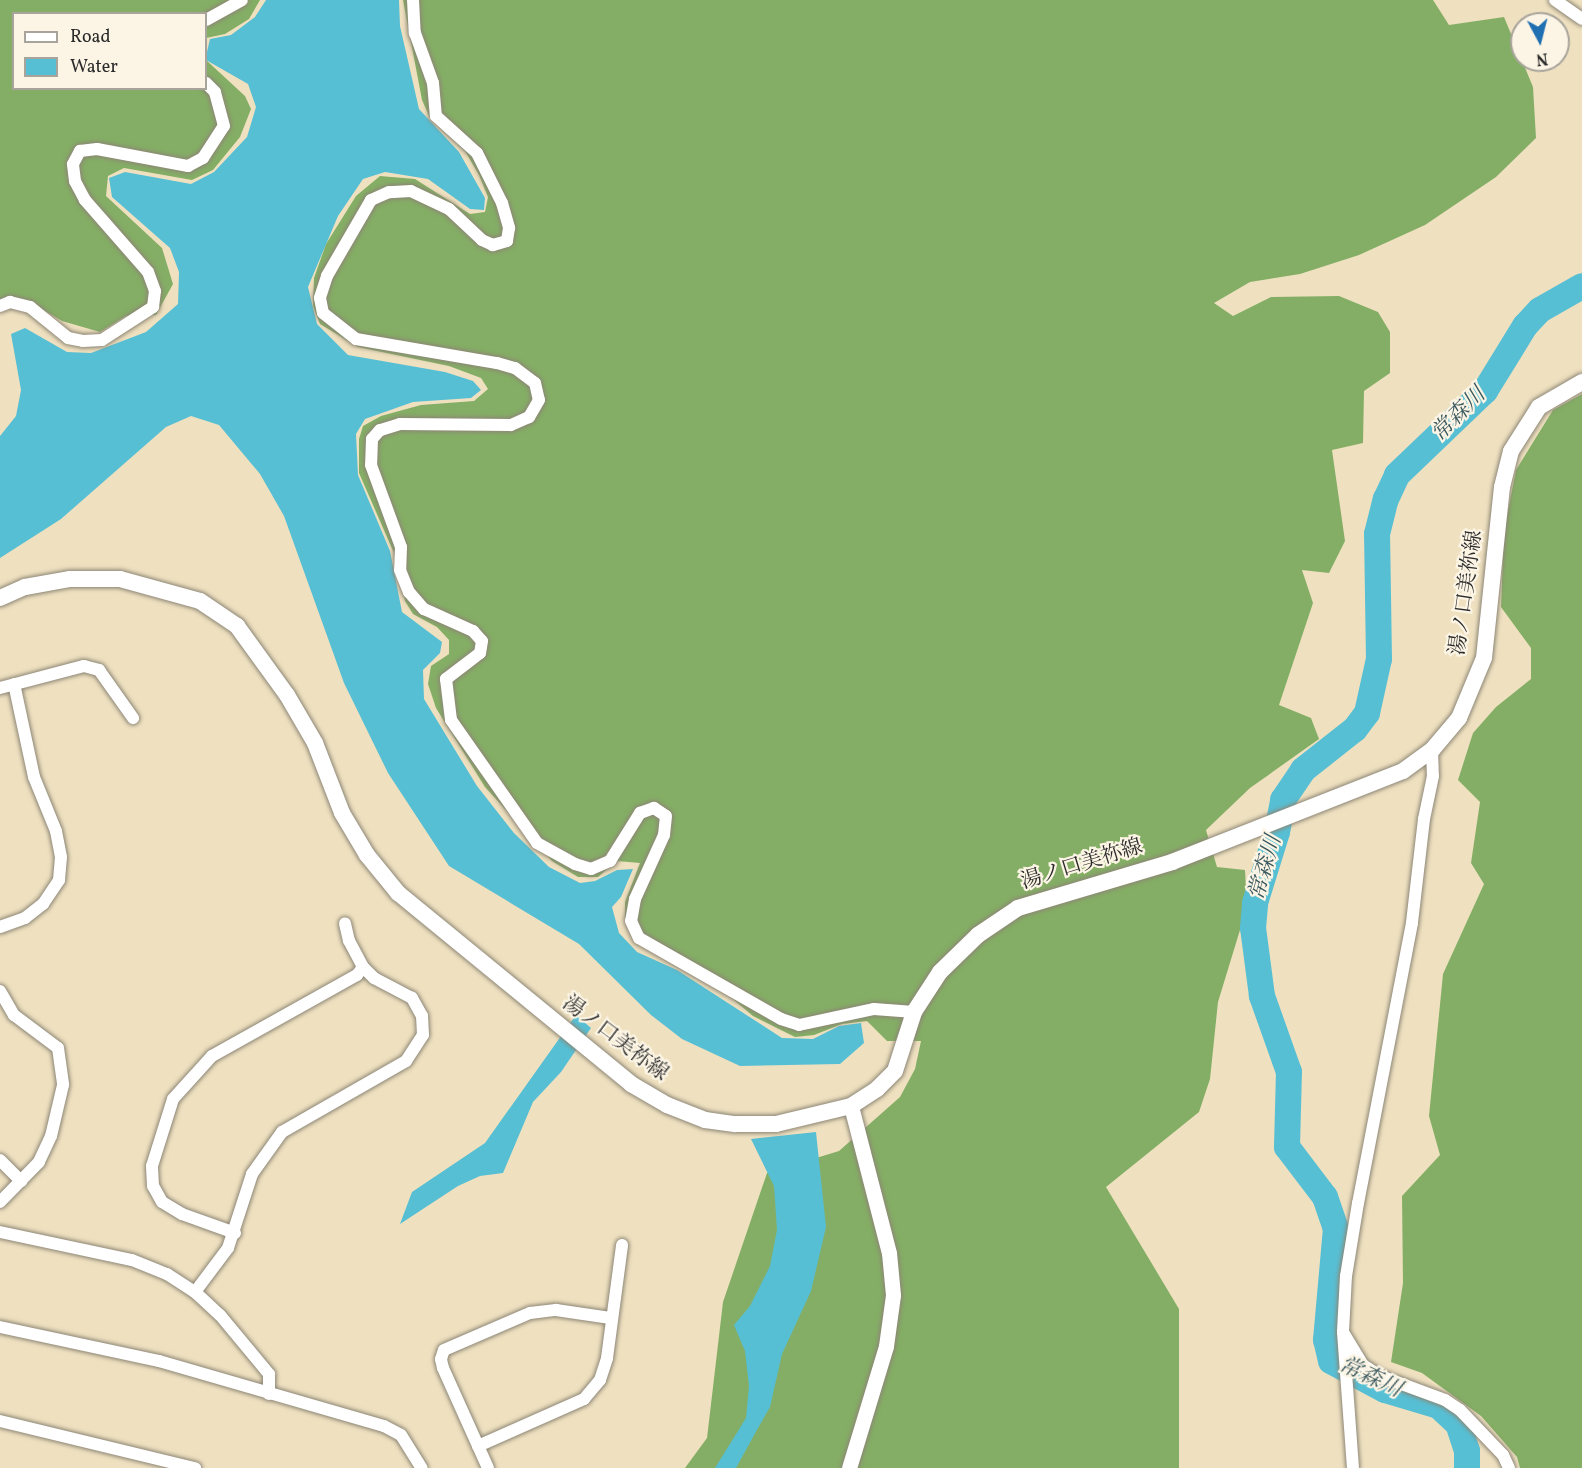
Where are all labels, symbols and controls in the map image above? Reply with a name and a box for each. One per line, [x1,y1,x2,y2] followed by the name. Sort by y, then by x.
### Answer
[12,12,207,90] legend
[1510,12,1570,72] north arrow
[70,25,111,50] text: Road
[1535,46,1549,70] text: N
[70,55,118,80] text: Water
[1426,382,1492,448] water label: 常森川
[1446,529,1488,657] street label: 湯ノ口美祢線
[1244,833,1288,903] water label: 常森川
[1018,835,1146,895] street label: 湯ノ口美祢線
[557,991,673,1087] street label: 湯ノ口美祢線
[1335,1352,1405,1404] water label: 常森川

